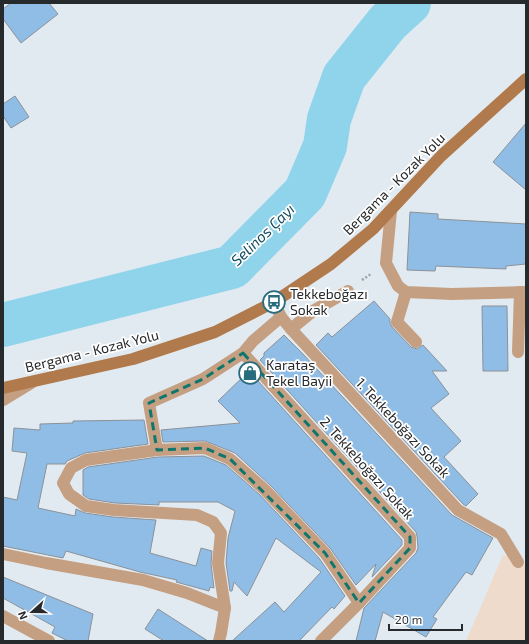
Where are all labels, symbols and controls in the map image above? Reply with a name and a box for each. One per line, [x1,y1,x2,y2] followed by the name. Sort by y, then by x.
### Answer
[339,129,448,238] street label: Bergama - Kozak Yolu
[227,200,299,270] water label: Selinos Çayı
[290,285,368,318] place label: Tekkeboğazı Sokak
[261,289,287,315] bus stop icon: Tekkeboğazı Sokak
[23,326,161,375] street label: Bergama - Kozak Yolu
[266,356,332,389] place label: Karataş Tekel Bayii
[237,360,263,386] shop icon: Karataş Tekel Bayii
[353,374,454,481] street label: 1. Tekkeboğazı Sokak
[317,413,418,523] street label: 2. Tekkeboğazı Sokak
[12,592,52,632] north arrow
[389,606,462,632] scale bar
[15,610,30,622] text: N
[395,612,422,626] text: 20 m

